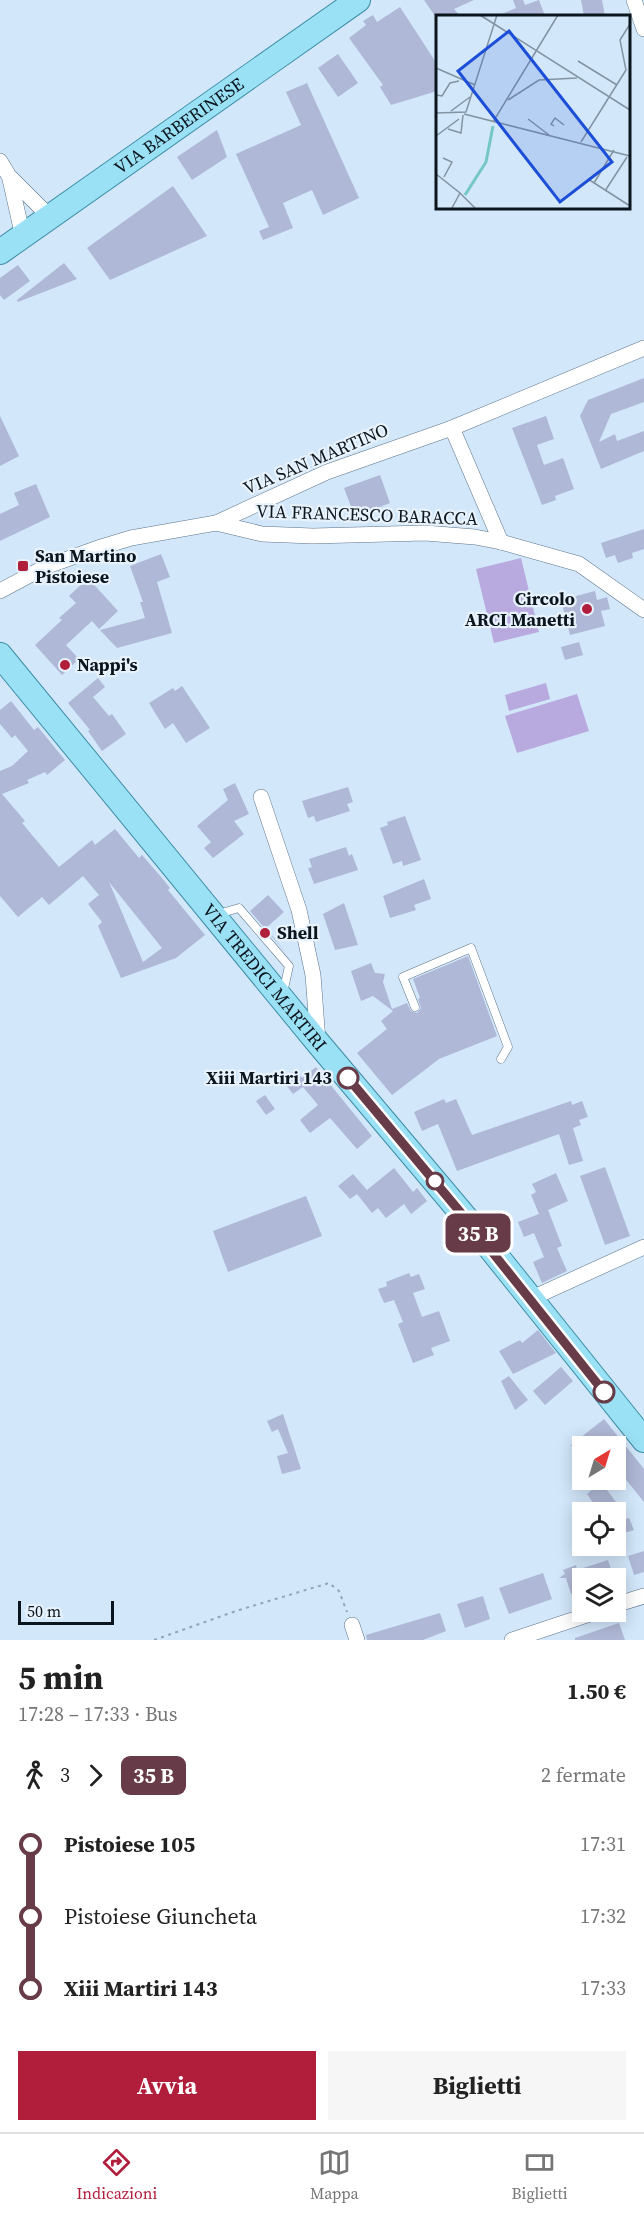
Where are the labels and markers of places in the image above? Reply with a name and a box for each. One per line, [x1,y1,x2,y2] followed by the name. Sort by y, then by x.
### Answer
[35,543,136,589] place label: San Martino Pistoiese
[16,559,30,573] marker: San Martino Pistoiese
[465,586,575,632] place label: Circolo ARCI Manetti
[580,602,594,616] marker: Circolo ARCI Manetti
[77,652,138,677] place label: Nappi's
[58,658,72,672] marker: Nappi's
[277,920,319,945] place label: Shell
[258,926,272,940] marker: Shell
[206,1065,332,1090] place label: Xiii Martiri 143
[337,1067,359,1089] marker: Xiii Martiri 143
[426,1172,444,1190] unlabelled marker
[593,1381,615,1403] unlabelled marker

